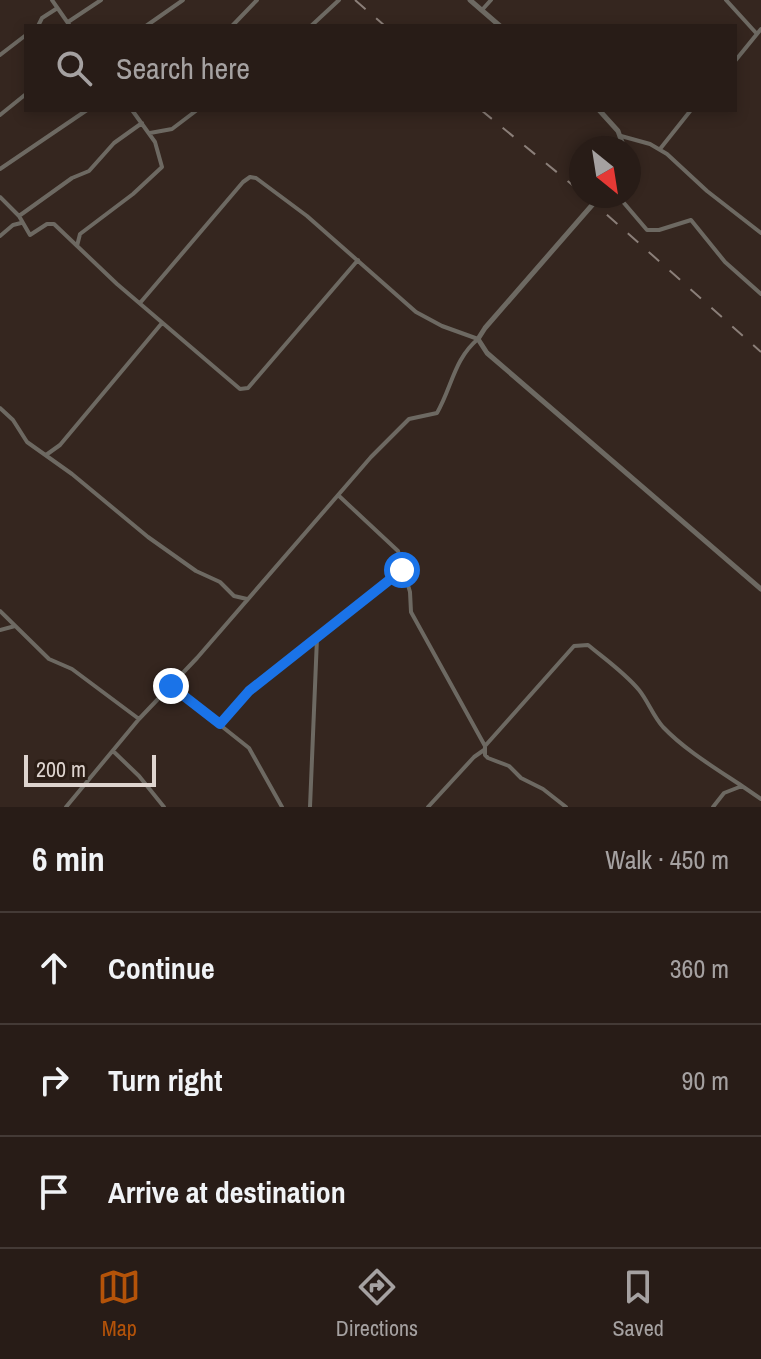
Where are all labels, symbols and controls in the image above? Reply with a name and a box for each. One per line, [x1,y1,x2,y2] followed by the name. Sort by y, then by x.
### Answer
[24,24,737,112] search box
[52,46,96,90] icon: search
[116,48,250,88] text: Search here
[569,136,641,208] north arrow
[384,552,420,588] route start
[153,668,189,704] route end
[24,751,156,787] scale bar
[36,754,86,784] text: 200 m
[32,836,105,882] text: 6 min
[605,842,729,877] text: Walk · 450 m
[32,946,76,990] icon: ahead
[108,948,215,988] text: Continue
[670,951,729,986] text: 360 m
[32,1058,76,1102] icon: right
[108,1060,222,1100] text: Turn right
[682,1063,729,1098] text: 90 m
[32,1170,76,1214] icon: arrive
[108,1172,346,1212] text: Arrive at destination
[97,1265,141,1343] tab: Map
[336,1265,418,1343] tab: Directions
[613,1265,664,1343] tab: Saved

